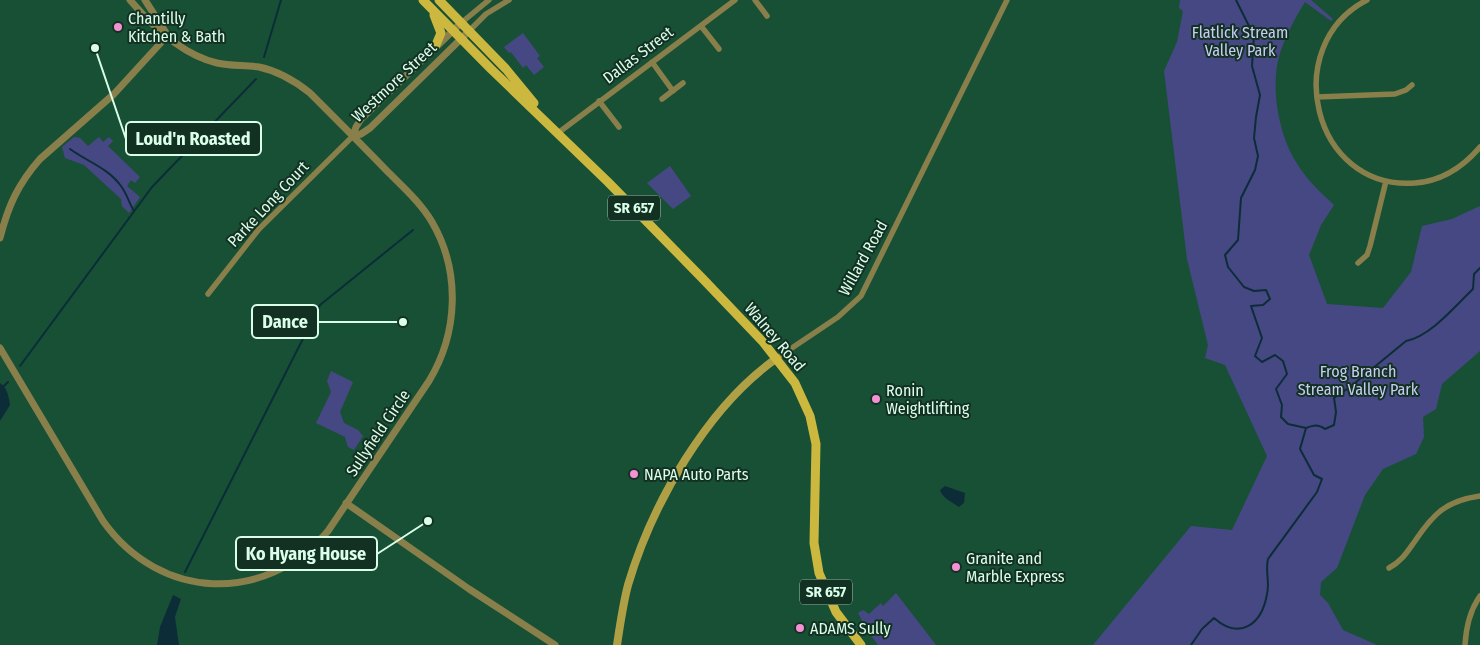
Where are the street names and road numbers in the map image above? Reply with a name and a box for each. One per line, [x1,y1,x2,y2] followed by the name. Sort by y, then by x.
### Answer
[599,22,677,88] street label: Dallas Street
[348,37,441,126] street label: Westmore Street
[223,157,313,251] street label: Parke Long Court
[608,196,660,220] road number: SR 657
[835,217,891,299] street label: Willard Road
[741,299,809,375] street label: Walney Road
[342,386,414,480] street label: Sullyfield Circle
[800,580,852,604] road number: SR 657

